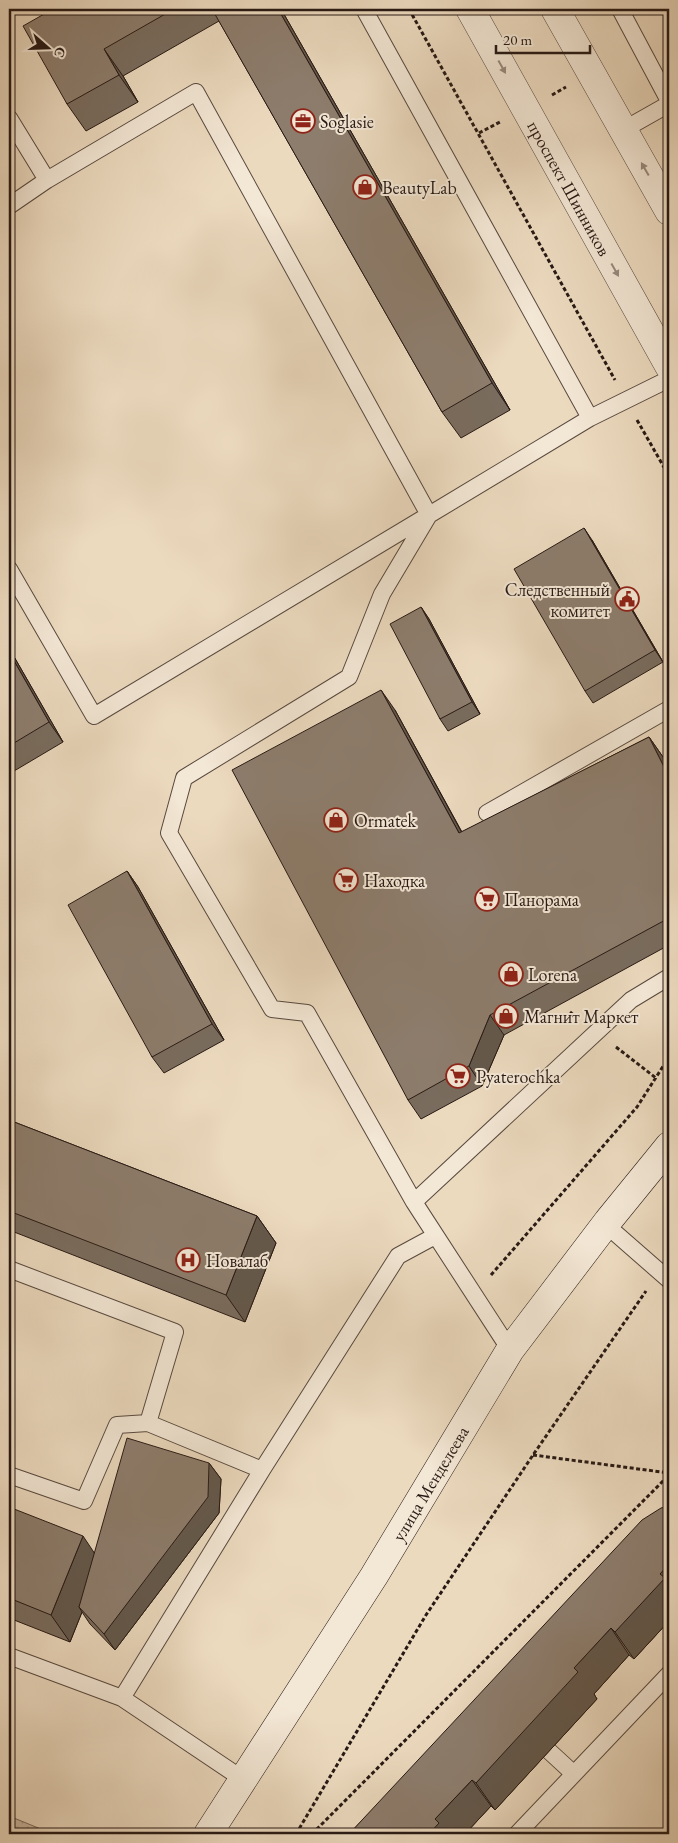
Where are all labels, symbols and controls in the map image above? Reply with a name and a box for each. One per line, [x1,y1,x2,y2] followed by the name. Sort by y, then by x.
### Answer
[22,22,72,72] north arrow
[496,22,589,54] scale bar
[503,30,532,49] text: 20 m
[50,45,70,60] text: С
[498,59,506,74] one-way arrow
[290,108,316,134] office icon: Soglasie
[320,110,374,133] place label: Soglasie
[523,116,617,260] street label: проспект Шинников
[641,162,650,175] one-way arrow
[352,174,378,200] shop icon: BeautyLab
[382,176,457,199] place label: BeautyLab
[611,262,619,277] one-way arrow
[505,578,611,622] place label: Следственный комитет
[614,586,640,612] public building icon: Следственный комитет
[323,807,349,833] shop icon: Ormatek
[354,809,417,832] place label: Ormatek
[333,867,359,893] supermarket icon: Находка
[364,869,426,892] place label: Находка
[474,886,500,912] supermarket icon: Панорама
[504,888,580,911] place label: Панорама
[498,961,524,987] shop icon: Lorena
[528,963,578,986] place label: Lorena
[493,1003,519,1029] shop icon: Магнит Маркет
[524,1005,639,1028] place label: Магнит Маркет
[445,1063,471,1089] supermarket icon: Pyaterochka
[476,1065,561,1088] place label: Pyaterochka
[175,1247,201,1273] hospital icon: Новалаб
[206,1249,268,1272] place label: Новалаб
[386,1421,474,1545] street label: улица Менделеева

